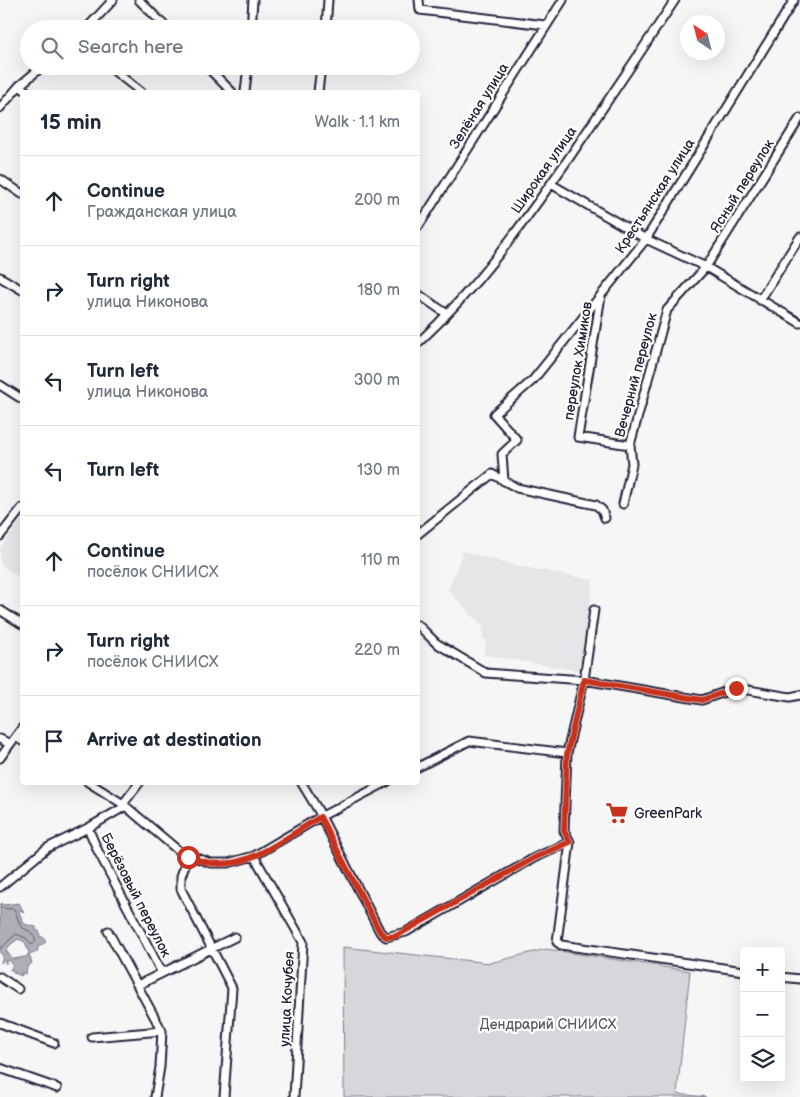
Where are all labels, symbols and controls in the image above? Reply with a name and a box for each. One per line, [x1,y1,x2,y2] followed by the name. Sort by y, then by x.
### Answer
[680,15,725,60] north arrow
[20,20,420,75] search box
[38,34,66,62] icon: search
[78,36,183,59] text: Search here
[446,59,513,152] street label: Зелёная улица
[40,110,101,135] text: 15 min
[315,113,400,132] text: Walk · 1.1 km
[508,123,581,217] street label: Широкая улица
[612,135,699,257] street label: Крестьянская улица
[706,136,778,236] street label: Ясный переулок
[87,180,165,203] text: Continue
[40,187,68,215] icon: ahead
[354,191,400,210] text: 200 m
[87,203,237,222] text: Гражданская улица
[87,270,170,293] text: Turn right
[40,277,68,305] icon: right
[358,281,400,300] text: 180 m
[87,293,208,312] text: улица Никонова
[560,300,596,421] street label: переулок Химиков
[611,311,661,439] street label: Вечерний переулок
[87,360,159,383] text: Turn left
[40,367,68,395] icon: left
[354,371,400,390] text: 300 m
[87,383,208,402] text: улица Никонова
[40,457,68,485] icon: left
[87,459,159,482] text: Turn left
[357,461,400,480] text: 130 m
[87,540,165,563] text: Continue
[40,547,68,575] icon: ahead
[361,551,400,570] text: 110 m
[87,563,218,582] text: посёлок СНИИСХ
[87,630,170,653] text: Turn right
[40,637,68,665] icon: right
[354,641,400,660] text: 220 m
[87,653,218,672] text: посёлок СНИИСХ
[725,677,748,700] route end
[40,727,68,755] icon: arrive
[87,729,262,752] text: Arrive at destination
[604,800,630,826] supermarket icon: GreenPark
[634,805,702,822] place label: GreenPark
[97,830,175,960] street label: Берёзовый переулок
[177,846,200,869] route start
[740,947,785,1082] map controls
[740,947,785,992] button: +
[276,951,298,1047] street label: улица Кочубея
[740,992,785,1037] button: −
[480,1016,617,1033] park label: Дендрарий СНИИСХ
[740,1037,785,1082] button: layers

